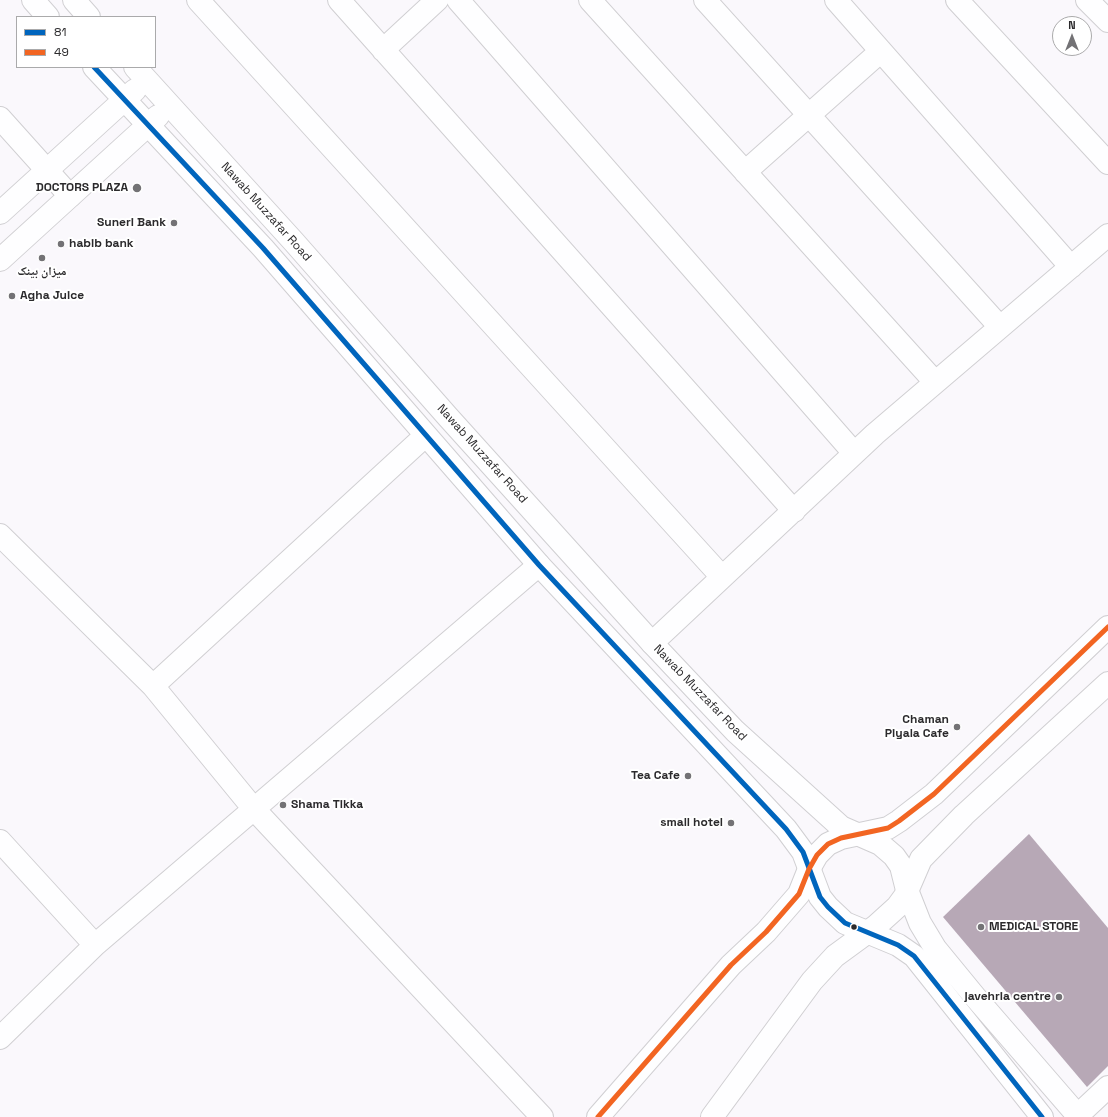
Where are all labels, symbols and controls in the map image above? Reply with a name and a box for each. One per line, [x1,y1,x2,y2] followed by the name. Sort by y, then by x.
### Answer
[16,16,156,68] legend
[1052,16,1092,56] north arrow
[1068,18,1076,32] text: N
[54,24,67,40] text: 81
[54,44,69,60] text: 49
[218,160,314,264] street label: Nawab Muzzafar Road
[36,181,128,195] place label: DOCTORS PLAZA
[131,182,143,194] marker: DOCTORS PLAZA
[97,216,166,230] place label: Suneri Bank
[169,218,179,228] marker: Suneri Bank
[69,237,134,251] place label: habib bank
[56,239,66,249] marker: habib bank
[37,253,47,263] marker: میزان بینک
[18,265,66,279] place label: میزان بینک
[20,289,84,303] place label: Agha Juice
[7,291,17,301] marker: Agha Juice
[434,402,530,506] street label: Nawab Muzzafar Road
[650,642,750,744] street label: Nawab Muzzafar Road
[885,713,949,741] place label: Chaman Piyala Cafe
[952,722,962,732] marker: Chaman Piyala Cafe
[631,769,680,783] place label: Tea Cafe
[683,771,693,781] marker: Tea Cafe
[291,798,363,812] place label: Shama Tikka
[278,800,288,810] marker: Shama Tikka
[660,816,723,830] place label: small hotel
[726,818,736,828] marker: small hotel
[989,920,1078,934] place label: MEDICAL STORE
[849,922,859,932] unlabelled marker
[976,922,986,932] marker: MEDICAL STORE
[964,990,1051,1004] place label: javehria centre
[1054,992,1064,1002] marker: javehria centre

